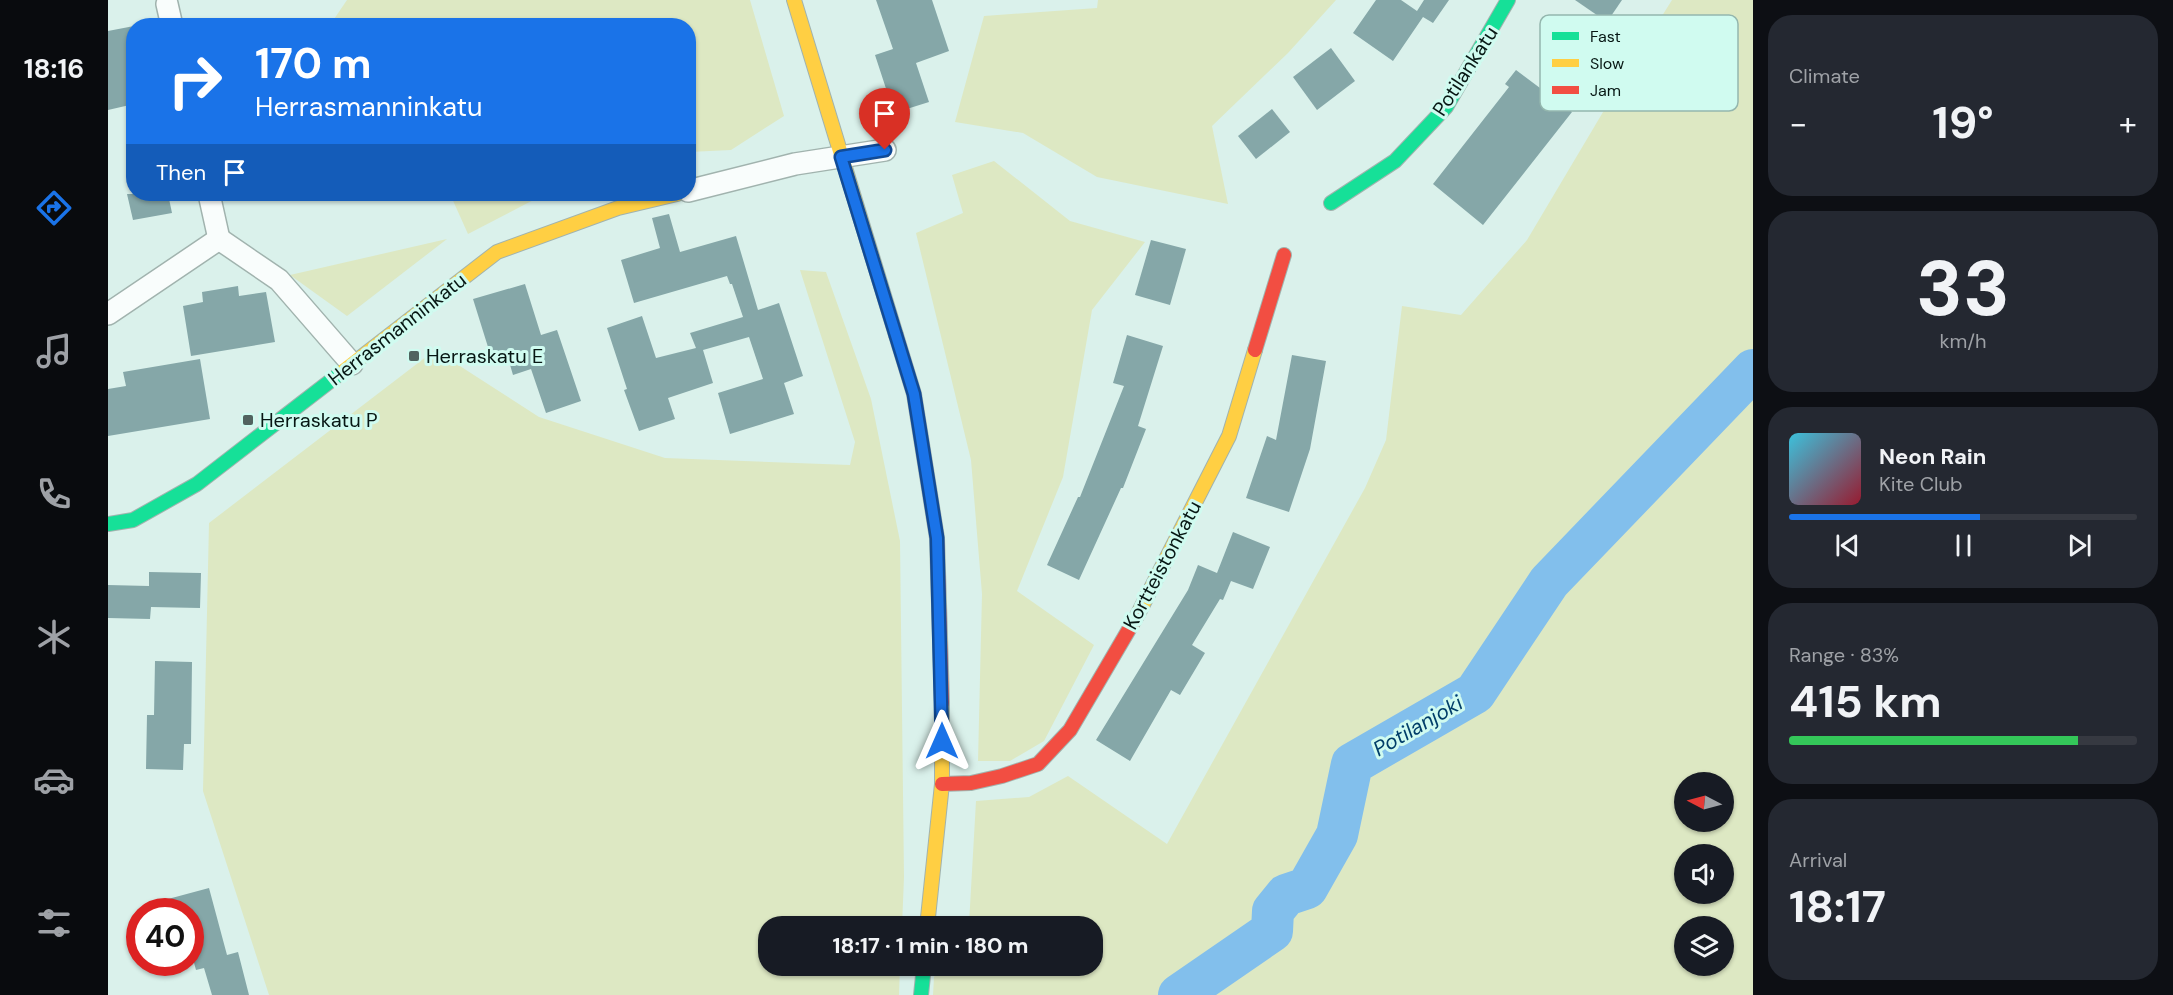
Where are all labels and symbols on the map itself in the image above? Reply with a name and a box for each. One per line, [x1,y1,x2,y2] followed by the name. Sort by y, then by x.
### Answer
[1540,15,1738,111] legend
[1426,21,1504,121] street label: Potilankatu
[1590,26,1621,47] text: Fast
[1590,53,1624,74] text: Slow
[1590,80,1621,101] text: Jam
[859,88,910,150] pin
[323,267,471,391] street label: Herrasmanninkatu
[426,343,543,369] place label: Herraskatu E
[407,349,421,363] marker: Herraskatu E
[260,407,378,433] place label: Herraskatu P
[241,413,255,427] marker: Herraskatu P
[1117,496,1207,634] street label: Kortteistonkatu
[1368,689,1469,763] water label: Potilanjoki
[910,709,974,773] position arrow
[1674,772,1734,832] north arrow
[126,898,204,976] speed limit sign: 40

